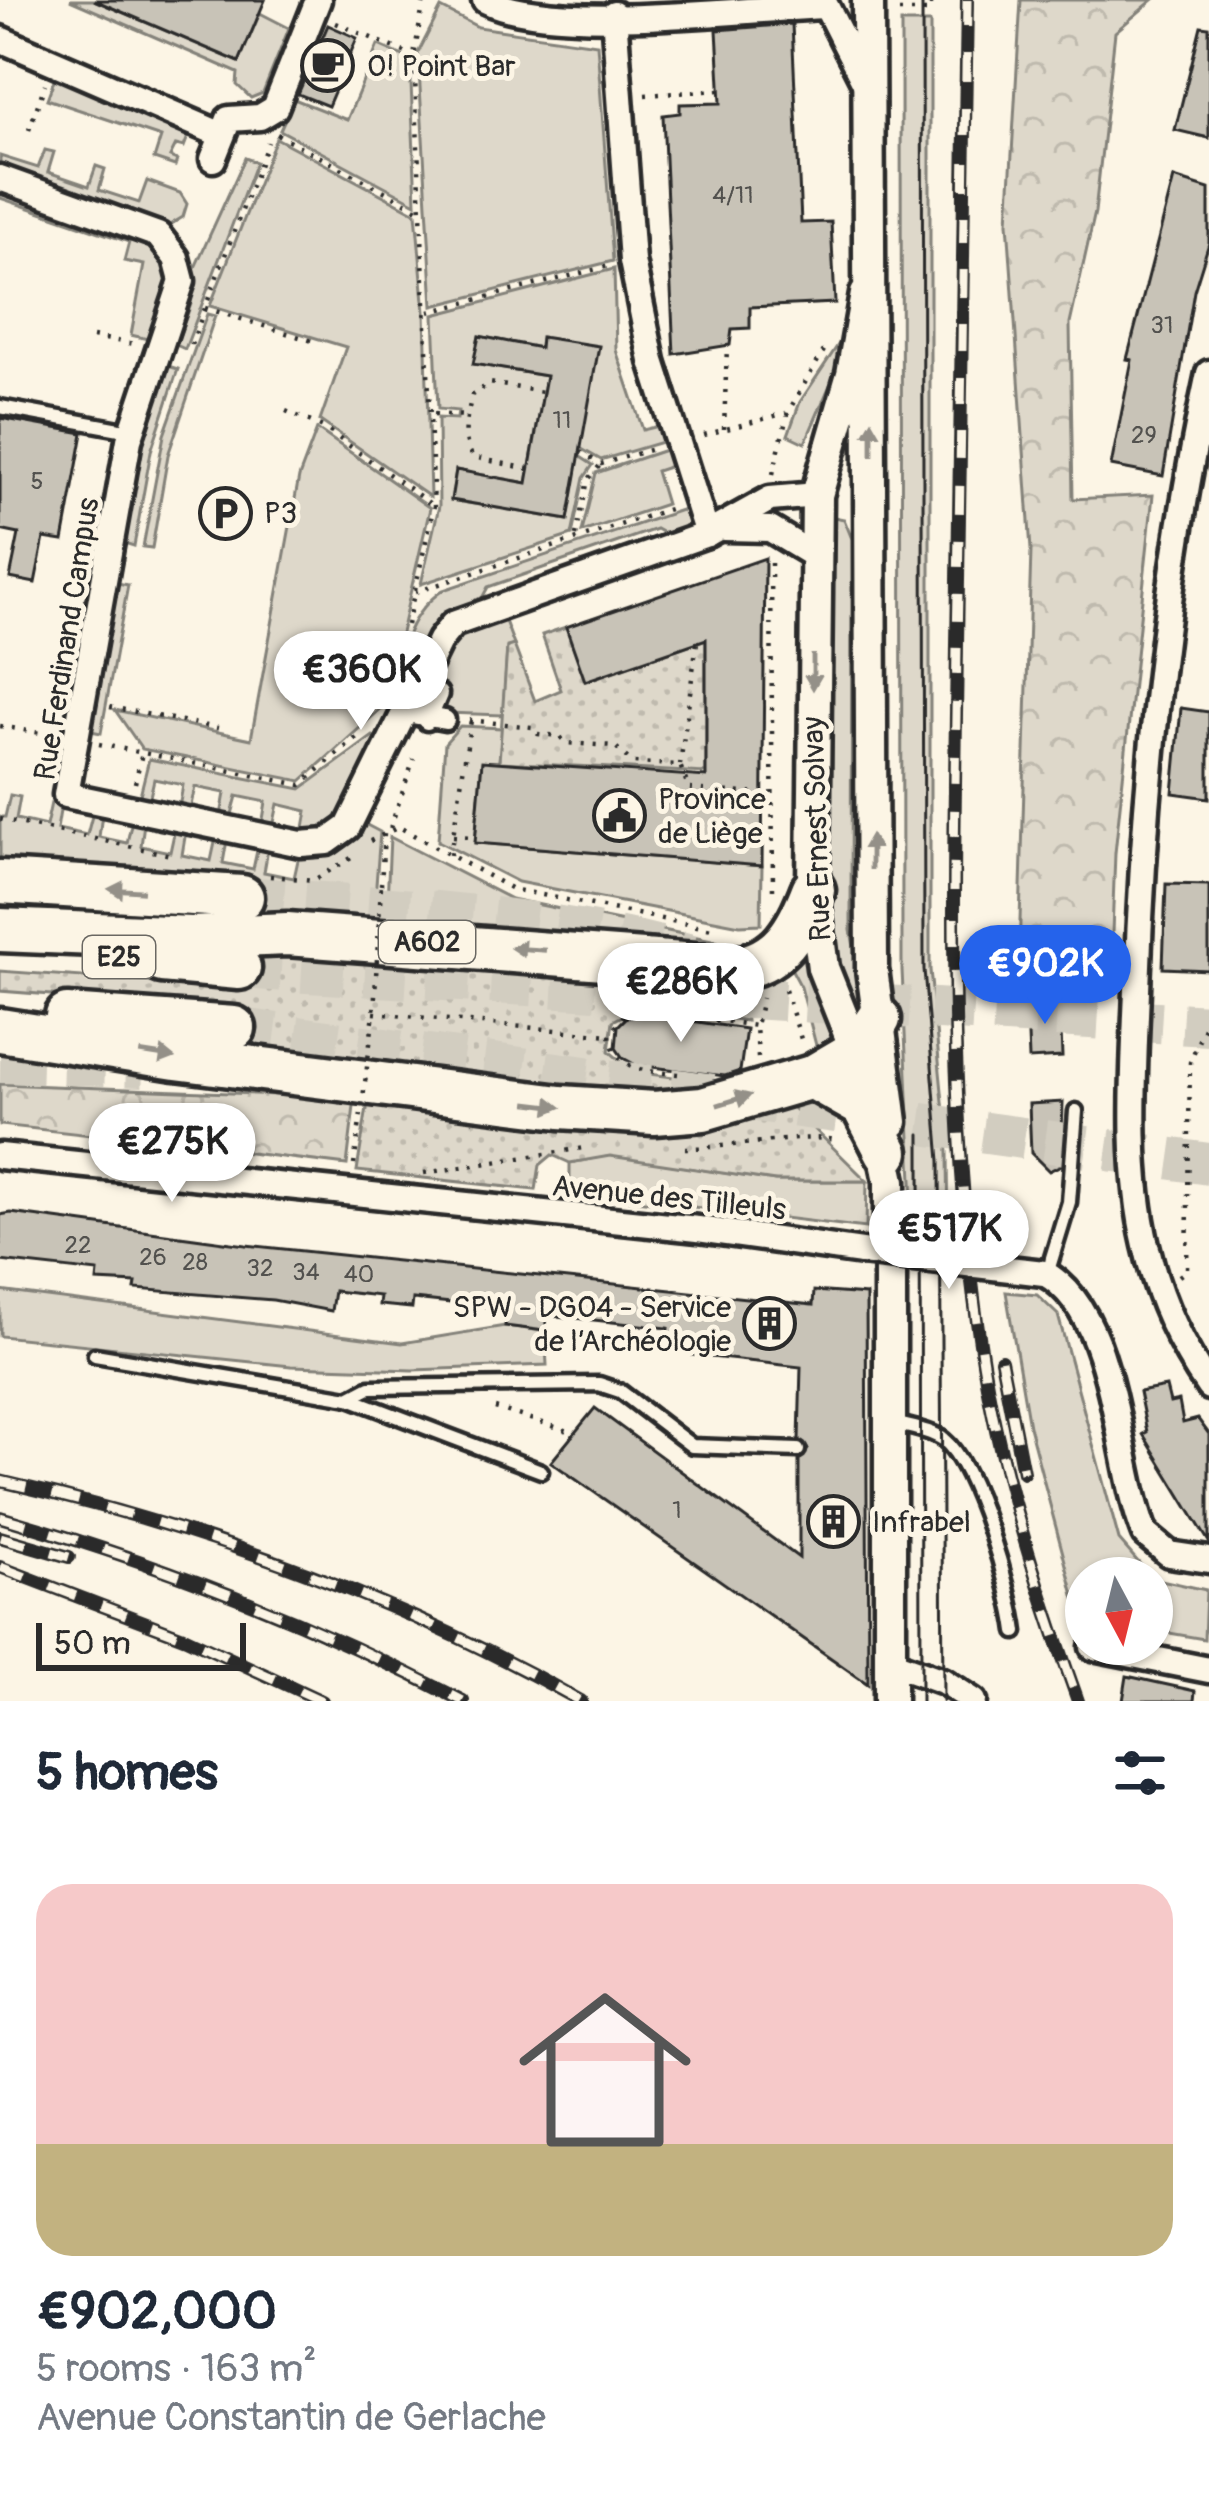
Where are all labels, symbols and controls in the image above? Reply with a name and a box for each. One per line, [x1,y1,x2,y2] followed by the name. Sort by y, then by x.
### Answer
[300,38,356,94] cafe icon: O! Point Bar
[367,48,516,85] place label: O! Point Bar
[712,181,754,210] house number: 4/11
[1151,311,1173,340] house number: 31
[553,406,571,435] house number: 11
[862,418,882,456] one-way arrow
[1131,421,1157,450] house number: 29
[30,467,44,496] house number: 5
[197,485,253,541] parking icon: P3
[26,495,108,783] street label: Rue Ferdinand Campus
[264,495,297,532] place label: P3
[277,631,445,733] pin: €360K
[301,645,421,694] text: €360K
[803,654,823,692] one-way arrow
[795,716,839,942] street label: Rue Ernest Solvay
[658,781,766,852] place label: Province de Liège
[591,788,647,844] public building icon: Province de Liège
[861,832,881,870] one-way arrow
[107,880,144,899] one-way arrow
[379,921,475,963] road number: A602
[961,925,1129,1027] pin: €902K
[83,936,155,978] road number: E25
[509,939,546,958] one-way arrow
[986,939,1104,988] text: €902K
[597,943,765,1045] pin: €286K
[624,957,738,1006] text: €286K
[139,1046,176,1065] one-way arrow
[716,1090,753,1108] one-way arrow
[526,1095,563,1114] one-way arrow
[88,1103,256,1205] pin: €275K
[116,1117,228,1166] text: €275K
[550,1167,788,1229] street label: Avenue des Tilleuls
[865,1190,1033,1292] pin: €517K
[896,1204,1002,1253] text: €517K
[65,1231,91,1260] house number: 22
[139,1243,167,1272] house number: 26
[182,1248,208,1277] house number: 28
[247,1254,273,1283] house number: 32
[292,1258,320,1287] house number: 34
[344,1260,374,1289] house number: 40
[453,1289,731,1360] place label: SPW - DGO4 - Service de l’Archéologie
[742,1296,798,1352] building icon: SPW - DGO4 - Service de l’Archéologie
[805,1494,861,1550] building icon: Infrabel
[672,1496,682,1525] house number: 1
[872,1504,971,1541] place label: Infrabel
[1065,1557,1173,1665] north arrow
[1065,1557,1173,1665] map controls
[36,1617,246,1670] scale bar
[54,1623,131,1664] text: 50 m
[1107,1740,1173,1806] icon: filters
[36,1741,218,1805] text: 5 homes
[497,1962,713,2178] icon: home
[36,2280,277,2344] text: €902,000
[36,2344,317,2393] text: 5 rooms · 163 m²
[36,2393,546,2442] text: Avenue Constantin de Gerlache

